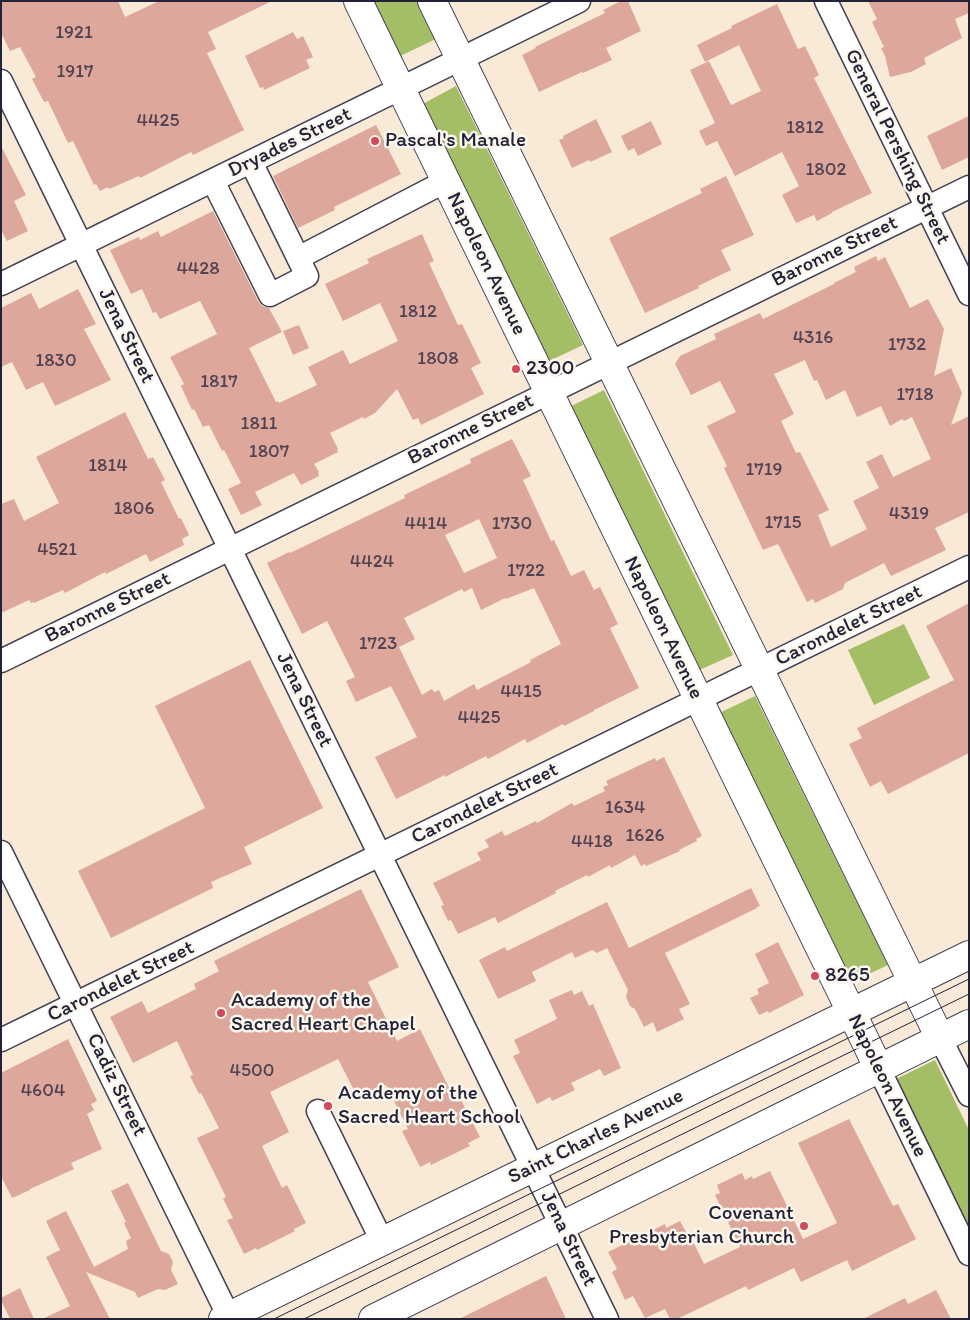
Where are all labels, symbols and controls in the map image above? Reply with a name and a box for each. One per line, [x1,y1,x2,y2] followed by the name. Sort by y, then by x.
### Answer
[55,22,93,44] house number: 1921
[839,45,955,249] street label: General Pershing Street
[57,61,93,83] house number: 1917
[224,102,356,184] street label: Dryades Street
[137,110,179,132] house number: 4425
[786,117,824,139] house number: 1812
[385,128,526,154] place label: Pascal's Manale
[369,135,381,147] marker: Pascal's Manale
[806,159,846,181] house number: 1802
[440,188,532,340] street label: Napoleon Avenue
[768,211,902,293] street label: Baronne Street
[176,258,220,280] house number: 4428
[92,284,160,388] street label: Jena Street
[399,301,437,323] house number: 1812
[793,327,833,349] house number: 4316
[888,334,926,356] house number: 1732
[417,348,459,370] house number: 1808
[35,350,77,372] house number: 1830
[526,356,574,382] place label: 2300
[510,363,522,375] marker: 2300
[200,371,238,393] house number: 1817
[896,384,934,406] house number: 1718
[404,389,538,471] street label: Baronne Street
[241,413,277,435] house number: 1811
[249,441,289,463] house number: 1807
[88,455,128,477] house number: 1814
[746,459,782,481] house number: 1719
[114,498,154,520] house number: 1806
[889,503,929,525] house number: 4319
[764,512,802,534] house number: 1715
[404,513,448,535] house number: 4414
[492,513,532,535] house number: 1730
[37,539,77,561] house number: 4521
[350,551,394,573] house number: 4424
[617,552,709,704] street label: Napoleon Avenue
[507,560,545,582] house number: 1722
[41,567,175,649] street label: Baronne Street
[771,580,927,672] street label: Carondelet Street
[359,633,397,655] house number: 1723
[270,648,338,752] street label: Jena Street
[500,681,542,703] house number: 4415
[458,707,500,729] house number: 4425
[407,758,563,850] street label: Carondelet Street
[605,797,645,819] house number: 1634
[626,825,664,847] house number: 1626
[571,831,613,853] house number: 4418
[43,936,199,1028] street label: Carondelet Street
[825,963,870,989] place label: 8265
[809,970,821,982] marker: 8265
[231,988,415,1038] place label: Academy of the Sacred Heart Chapel
[215,1007,227,1019] marker: Academy of the Sacred Heart Chapel
[841,1010,933,1162] street label: Napoleon Avenue
[80,1030,152,1140] street label: Cadiz Street
[230,1060,274,1082] house number: 4500
[21,1080,65,1102] house number: 4604
[338,1081,520,1131] place label: Academy of the Sacred Heart School
[504,1084,688,1190] street label: Saint Charles Avenue
[322,1100,334,1112] marker: Academy of the Sacred Heart School
[534,1187,602,1291] street label: Jena Street
[609,1201,794,1251] place label: Covenant Presbyterian Church
[798,1220,810,1232] marker: Covenant Presbyterian Church

